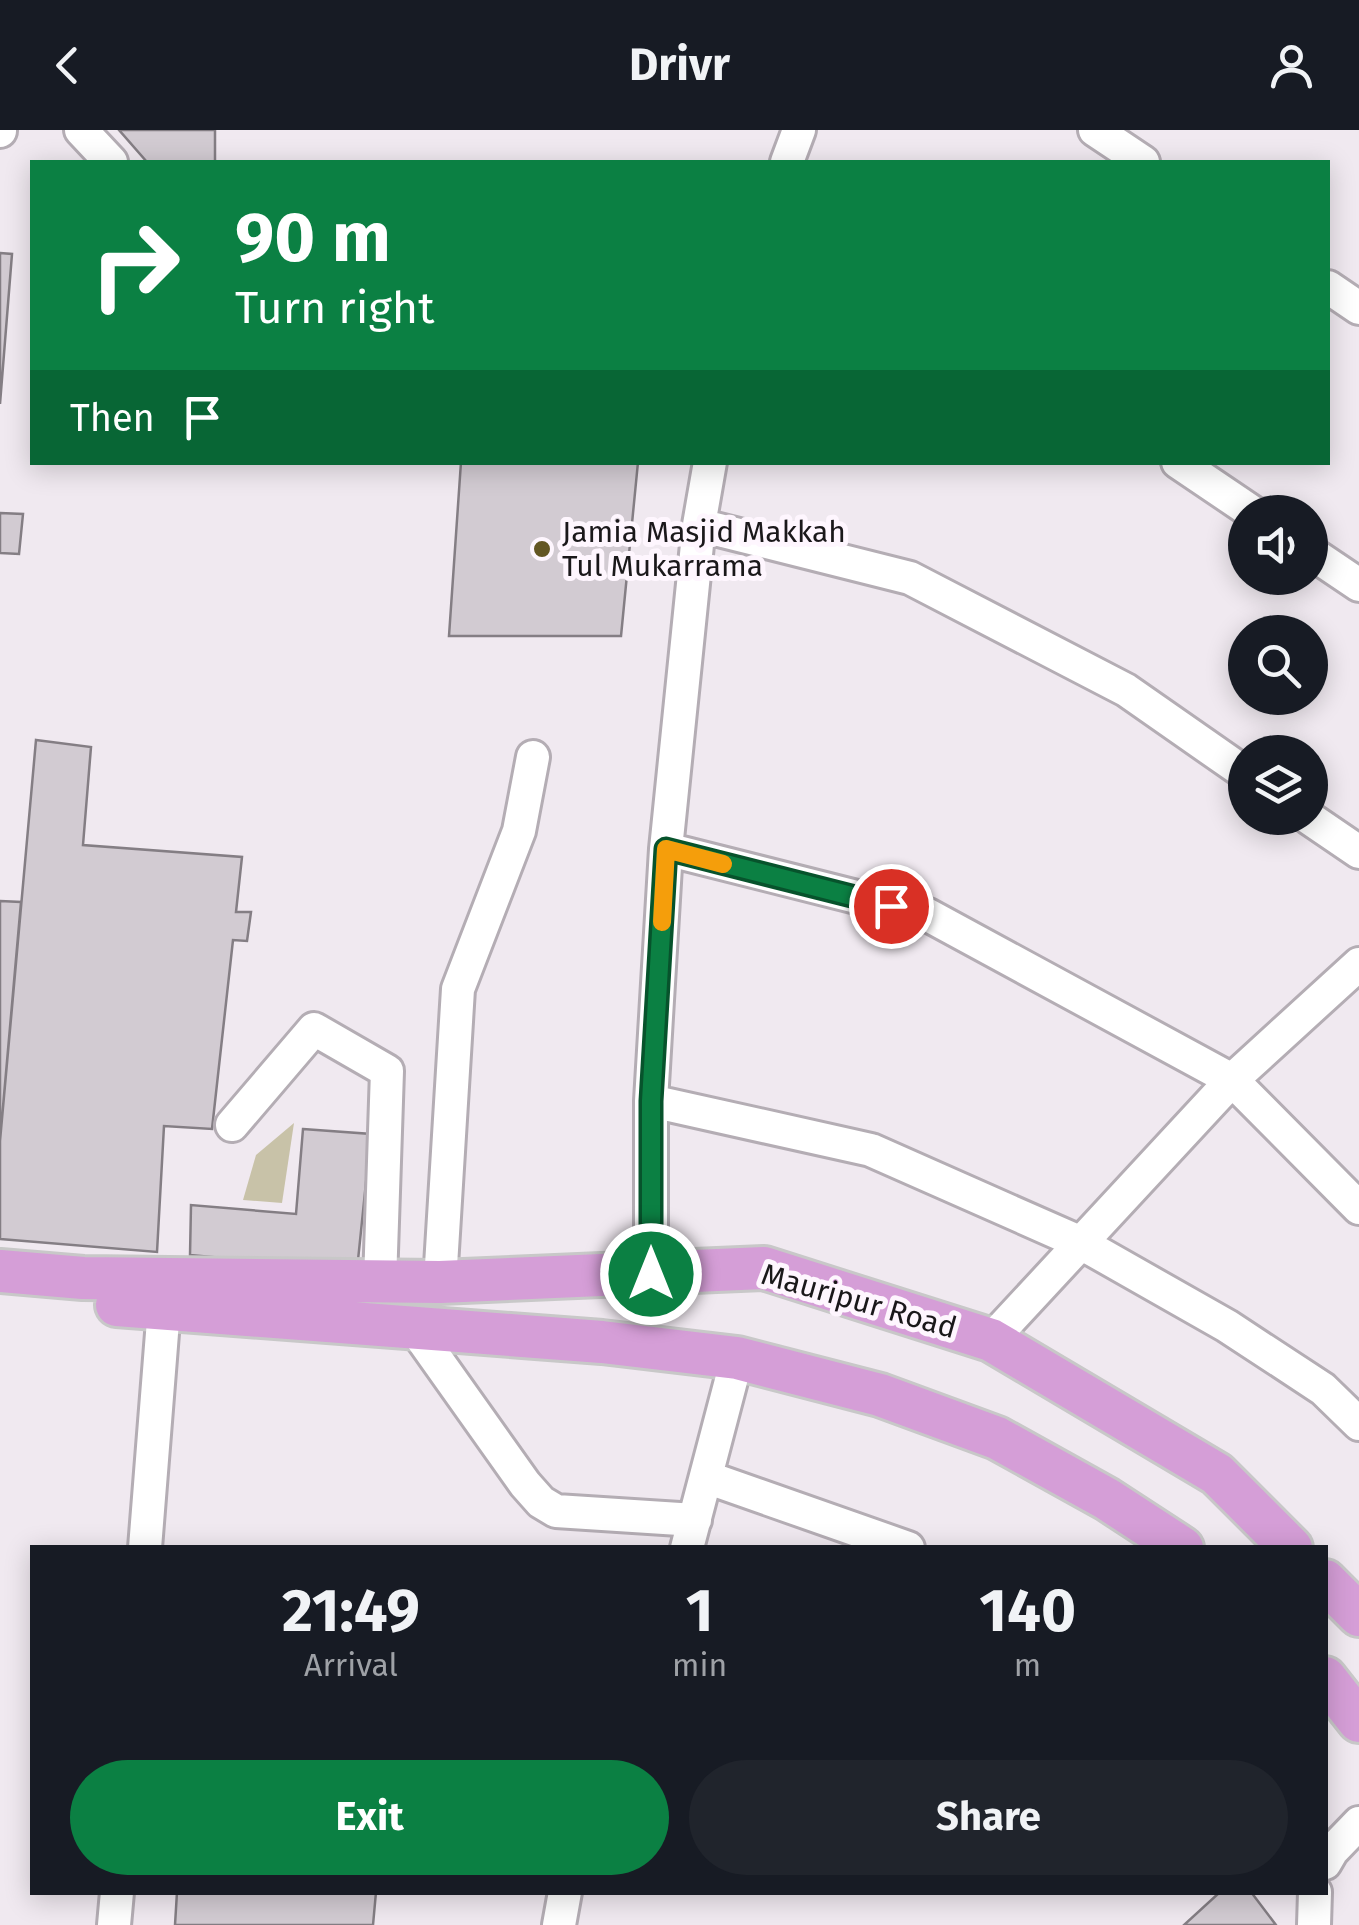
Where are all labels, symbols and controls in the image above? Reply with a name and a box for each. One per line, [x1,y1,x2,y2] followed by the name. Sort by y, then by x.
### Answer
[40,38,95,93] icon: back
[629,38,730,92] text: Drivr
[1264,38,1319,93] icon: person
[235,196,391,280] text: 90 m
[70,200,200,330] icon: right
[235,281,434,335] text: Turn right
[175,390,230,445] icon: arrive
[70,395,155,441] text: Then
[1228,495,1328,835] map controls
[1228,495,1328,595] button: sound
[562,514,846,584] place label: Jamia Masjid Makkah Tul Mukarrama
[531,538,553,560] marker: Jamia Masjid Makkah Tul Mukarrama
[1228,615,1328,715] button: search
[1228,735,1328,835] button: layers
[849,864,934,949] pin
[864,879,919,934] icon: arrive
[599,1222,703,1326] position arrow
[757,1256,961,1346] street label: Mauripur Road
[282,1575,420,1647] text: 21:49
[686,1575,713,1647] text: 1
[979,1575,1076,1647] text: 140
[304,1646,398,1684] text: Arrival
[672,1646,727,1684] text: min
[1014,1646,1041,1684] text: m
[70,1760,669,1875] button: Exit
[689,1760,1288,1875] button: Share

